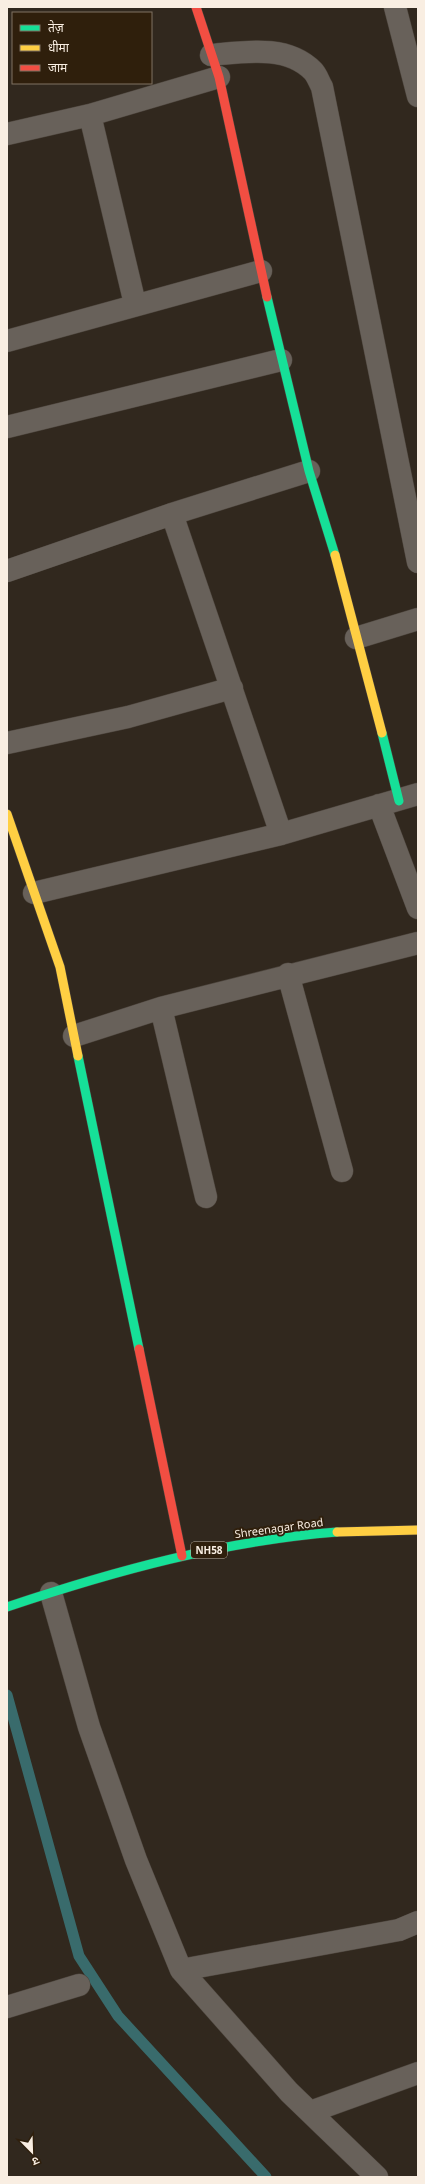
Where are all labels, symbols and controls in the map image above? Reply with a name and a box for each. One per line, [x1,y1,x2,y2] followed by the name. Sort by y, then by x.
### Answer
[12,12,152,84] legend
[48,19,65,36] text: तेज़
[48,39,70,56] text: धीमा
[48,59,68,76] text: जाम
[234,1514,324,1541] street label: Shreenagar Road
[191,1542,227,1558] road number: NH58
[12,2132,52,2172] north arrow
[30,2154,42,2170] text: उ

